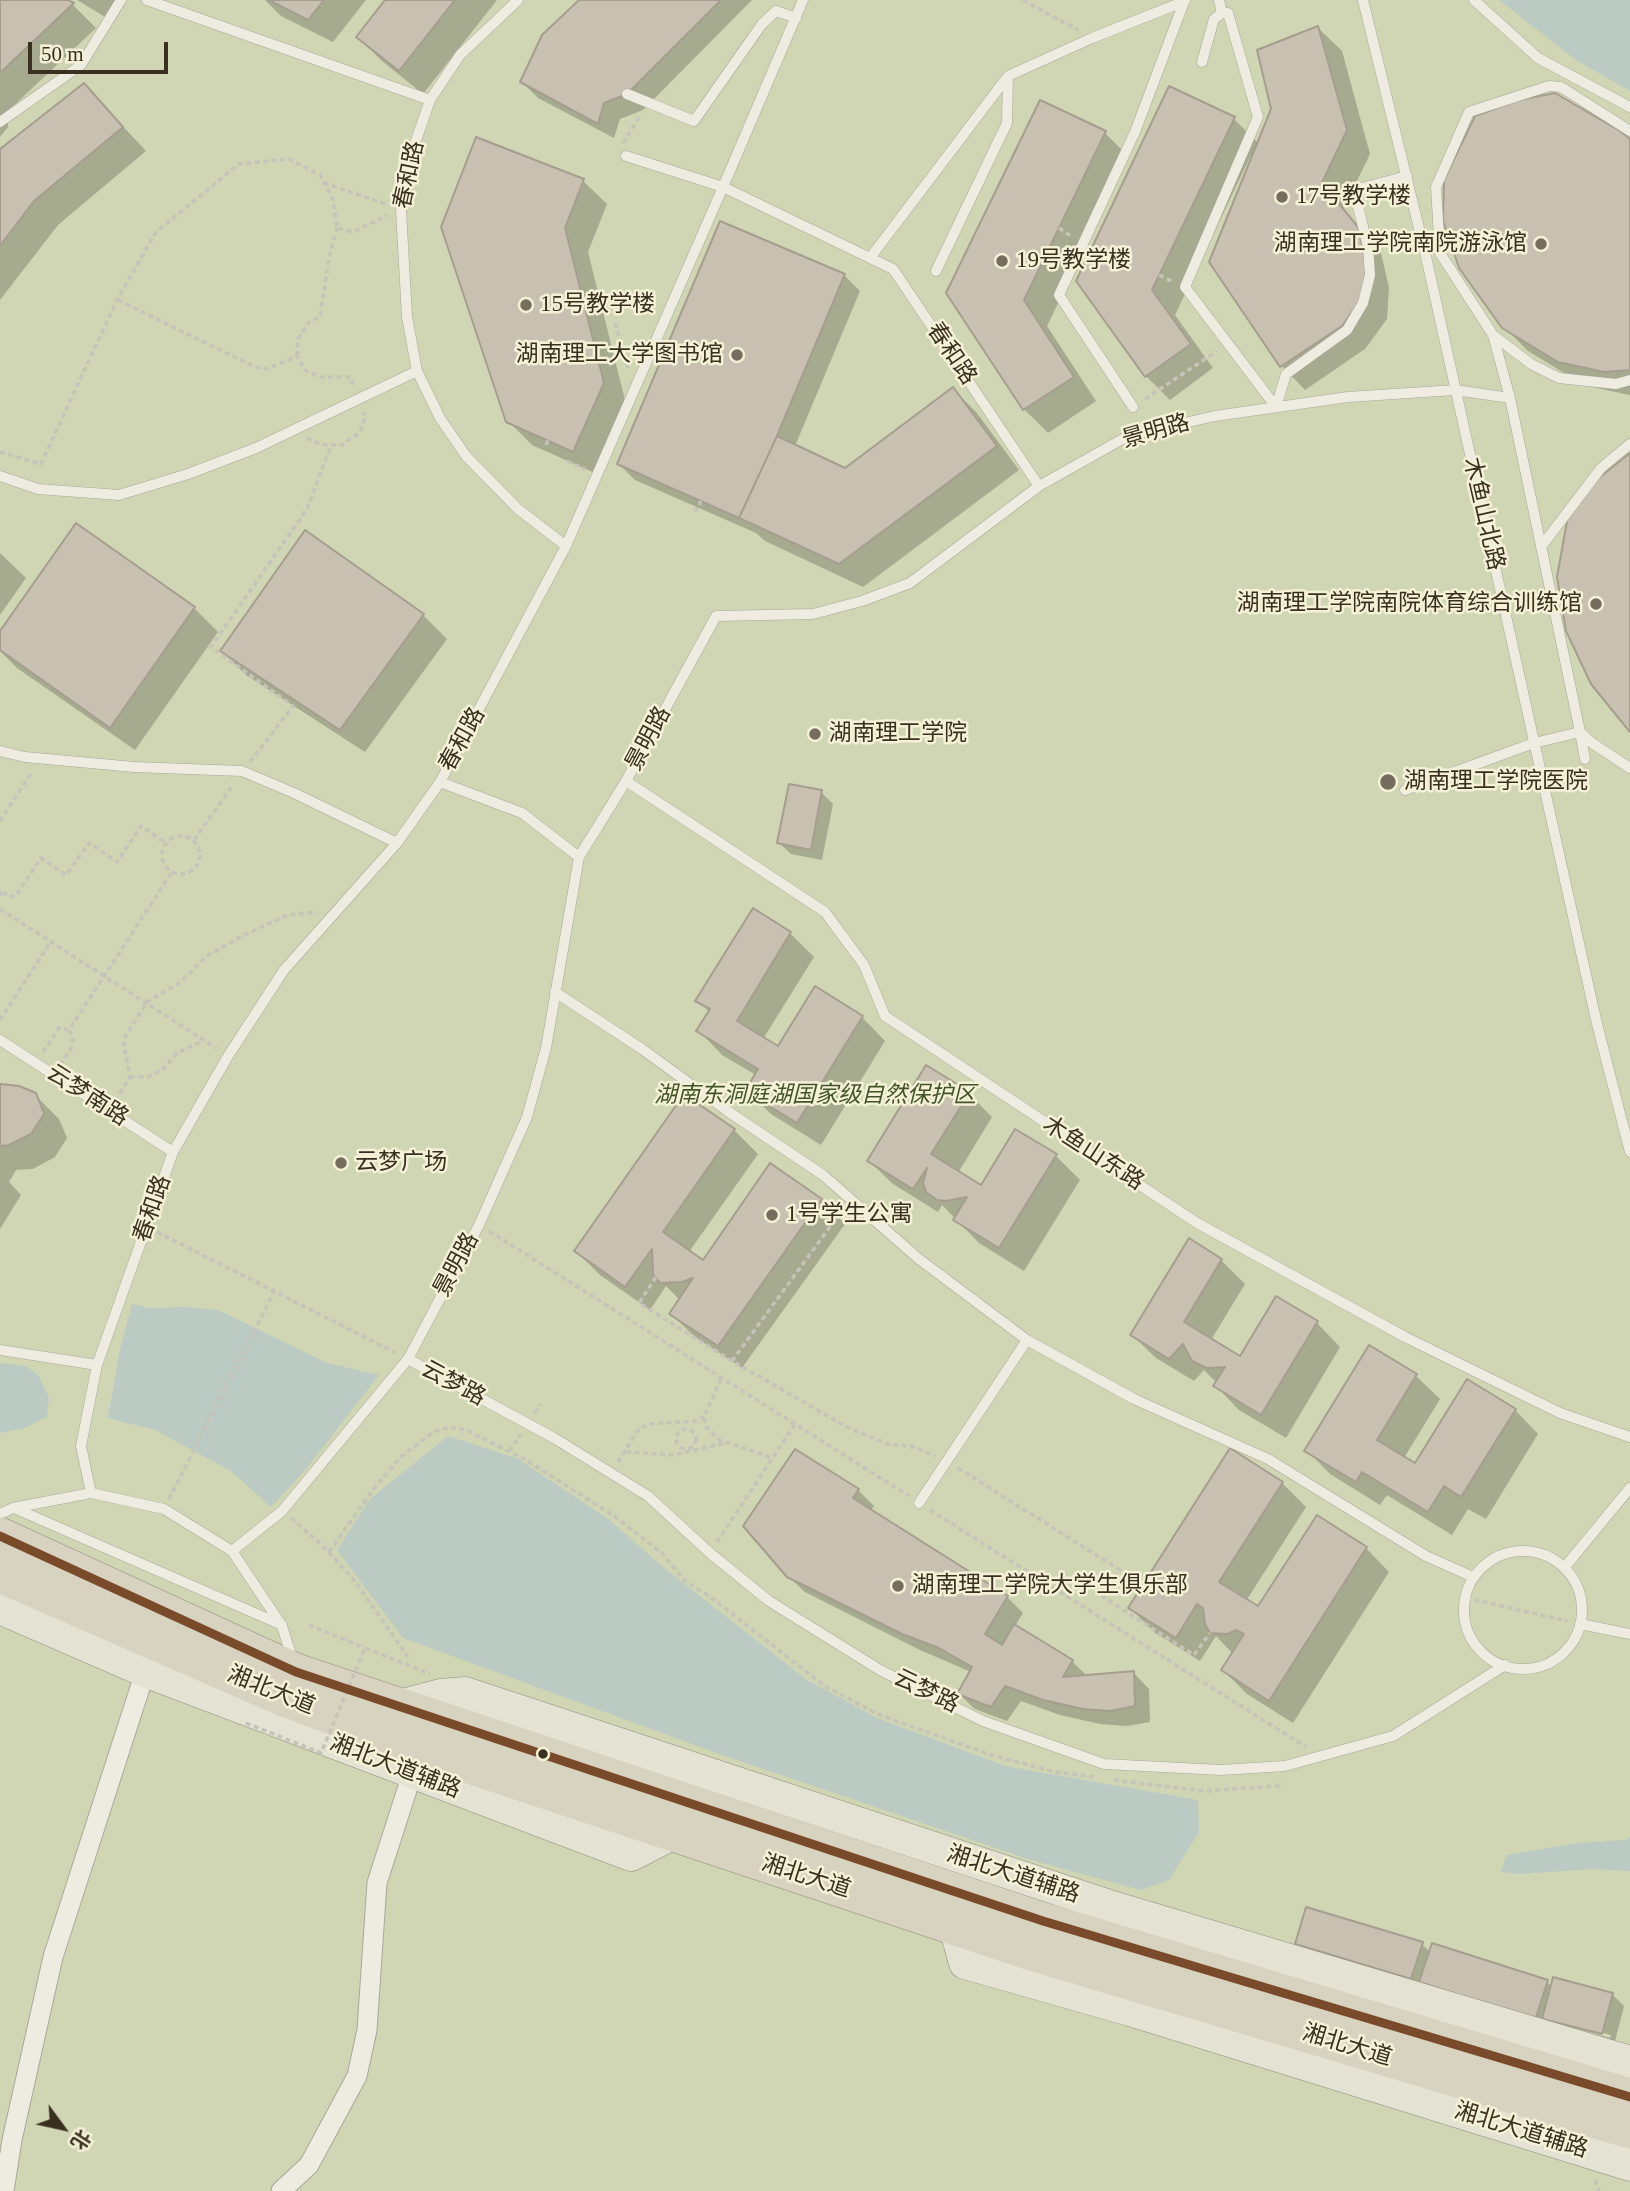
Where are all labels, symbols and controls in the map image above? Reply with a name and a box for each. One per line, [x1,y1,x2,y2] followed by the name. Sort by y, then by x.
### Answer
[32,28,172,72] scale bar
[41,42,84,66] text: 50 m
[389,138,431,212] street label: 春和路
[1296,183,1411,211] place label: 17号教学楼
[1274,189,1290,205] marker: 17号教学楼
[1274,230,1527,258] place label: 湖南理工学院南院游泳馆
[1533,236,1549,252] marker: 湖南理工学院南院游泳馆
[1016,247,1131,275] place label: 19号教学楼
[994,253,1010,269] marker: 19号教学楼
[540,291,655,319] place label: 15号教学楼
[518,297,534,313] marker: 15号教学楼
[920,318,982,390] street label: 春和路
[516,341,723,369] place label: 湖南理工大学图书馆
[729,347,745,363] marker: 湖南理工大学图书馆
[1119,409,1193,455] street label: 景明路
[1457,455,1509,573] street label: 木鱼山北路
[1237,590,1582,618] place label: 湖南理工学院南院体育综合训练馆
[1588,596,1604,612] marker: 湖南理工学院南院体育综合训练馆
[621,702,677,776] street label: 景明路
[434,703,492,777] street label: 春和路
[829,720,967,748] place label: 湖南理工学院
[807,726,823,742] marker: 湖南理工学院
[1404,768,1588,796] place label: 湖南理工学院医院
[1378,772,1398,792] marker: 湖南理工学院医院
[41,1059,133,1133] street label: 云梦南路
[654,1082,976,1110] park label: 湖南东洞庭湖国家级自然保护区
[1037,1111,1149,1197] street label: 木鱼山东路
[355,1149,447,1177] place label: 云梦广场
[333,1155,349,1171] marker: 云梦广场
[129,1172,177,1246] street label: 春和路
[786,1201,912,1229] place label: 1号学生公寓
[764,1207,780,1223] marker: 1号学生公寓
[429,1228,485,1302] street label: 景明路
[416,1356,490,1412] street label: 云梦路
[912,1572,1188,1600] place label: 湖南理工学院大学生俱乐部
[890,1578,906,1594] marker: 湖南理工学院大学生俱乐部
[223,1661,319,1721] street label: 湘北大道
[889,1664,963,1720] street label: 云梦路
[326,1729,464,1805] street label: 湘北大道辅路
[536,1747,550,1761] unlabelled marker
[943,1841,1083,1909] street label: 湘北大道辅路
[758,1850,854,1904] street label: 湘北大道
[1299,2019,1395,2073] street label: 湘北大道
[28,2093,98,2163] north arrow
[1451,2098,1591,2164] street label: 湘北大道辅路
[67,2126,95,2153] text: 北

